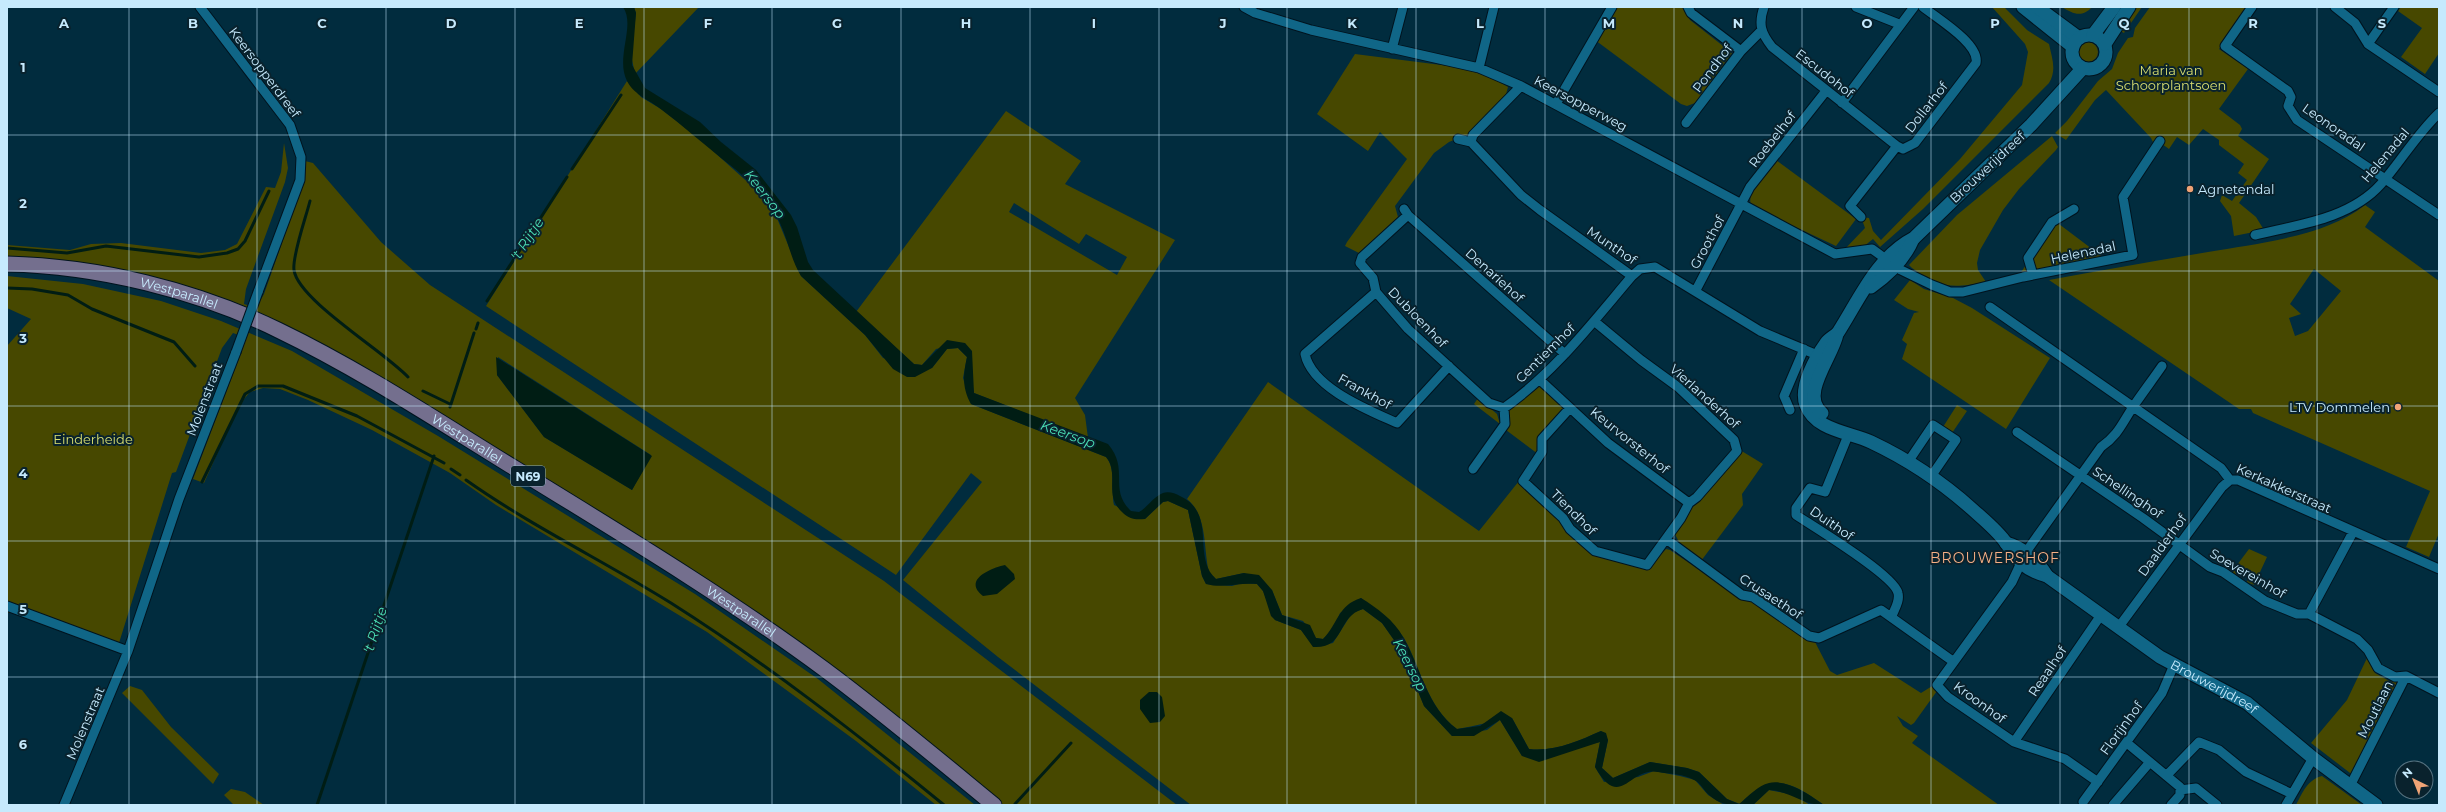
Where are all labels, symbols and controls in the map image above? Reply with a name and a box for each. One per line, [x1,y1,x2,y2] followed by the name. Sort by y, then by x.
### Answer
[58,15,70,31] text: A
[188,15,198,31] text: B
[317,15,327,31] text: C
[446,15,457,31] text: D
[575,15,584,31] text: E
[704,15,712,31] text: F
[832,15,842,31] text: G
[961,15,971,31] text: H
[1092,15,1096,31] text: I
[1218,15,1227,31] text: J
[1347,15,1357,31] text: K
[1476,15,1484,31] text: L
[1603,15,1615,31] text: M
[1733,15,1743,31] text: N
[1862,15,1873,31] text: O
[1990,15,2000,31] text: P
[2119,15,2130,31] text: Q
[2248,15,2258,31] text: R
[2378,15,2386,31] text: S
[226,24,304,121] street label: Keersopperdreef
[1689,40,1736,95] street label: Pondhof
[1793,45,1858,101] street label: Escudohof
[20,59,26,75] text: 1
[2116,62,2226,93] park label: Maria van Schoorplantsoen
[1532,72,1630,134] street label: Keersopperweg
[1901,78,1951,136] street label: Dollarhof
[2300,100,2368,154] street label: Leonoradal
[1745,107,1799,170] street label: Roebelhof
[2358,124,2412,186] street label: Helenadal
[1946,128,2028,206] street label: Brouwerijdreef
[740,166,790,222] water label: Keersop
[2198,181,2274,197] place label: Agnetendal
[2185,184,2195,194] marker: Agnetendal
[19,195,27,211] text: 2
[1686,212,1728,271] street label: Groothof
[506,214,548,264] water label: 't Rijtje
[1584,223,1640,268] street label: Munthof
[2049,237,2117,267] street label: Helenadal
[1463,245,1528,306] street label: Denariehof
[139,274,220,312] street label: Westparallel
[1385,283,1451,351] street label: Dubloenhof
[1512,320,1578,386] street label: Centiemhof
[18,330,27,346] text: 3
[183,360,225,438] street label: Molenstraat
[1667,360,1744,432] street label: Vierlanderhof
[1336,370,1395,412] street label: Frankhof
[2289,399,2390,415] place label: LTV Dommelen
[2393,402,2403,412] marker: LTV Dommelen
[1587,403,1673,477] street label: Keurvorsterhof
[429,411,505,467] street label: Westparallel
[1038,416,1098,452] water label: Keersop
[53,431,133,447] park label: Einderheide
[2234,460,2334,516] street label: Kerkakkerstraat
[2090,463,2167,522] street label: Schellinghof
[19,465,28,481] text: 4
[511,466,545,486] road number: N69
[1548,486,1600,538] street label: Tiendhof
[1807,503,1857,544] street label: Duithof
[2134,510,2190,579] street label: Daalderhof
[2207,545,2289,601] street label: Soevereinhof
[1930,549,2060,567] district label: BROUWERSHOF
[1737,570,1806,623] street label: Crusaethof
[703,582,779,640] street label: Westparallel
[19,601,27,617] text: 5
[359,604,391,656] water label: 't Rijtje
[1389,635,1431,695] water label: Keersop
[2024,642,2070,699] street label: Reaalhof
[2168,656,2262,717] street label: Brouwerijdreef
[1951,678,2010,727] street label: Kroonhof
[2354,678,2396,740] street label: Moutlaan
[62,684,108,762] street label: Molenstraat
[2096,698,2146,758] street label: Florijnhof
[19,736,28,752] text: 6
[2394,760,2434,800] north arrow
[2399,765,2415,781] text: N

